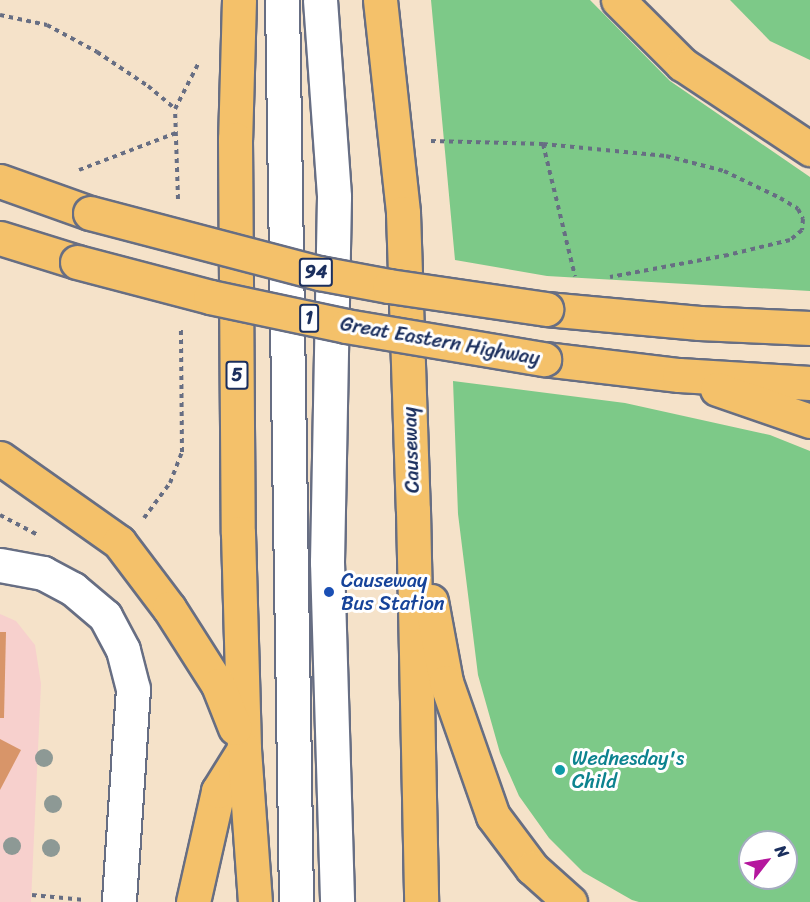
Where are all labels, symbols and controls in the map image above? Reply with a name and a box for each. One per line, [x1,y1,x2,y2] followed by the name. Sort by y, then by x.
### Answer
[298,257,334,287] road number: 94
[298,303,320,333] road number: 1
[338,312,542,370] street label: Great Eastern Highway
[225,360,249,390] road number: 5
[398,407,424,493] street label: Causeway
[341,568,445,615] place label: Causeway Bus Station
[322,585,336,599] marker: Causeway Bus Station
[572,746,684,793] place label: Wednesday's Child
[553,763,567,777] marker: Wednesday's Child
[738,830,798,890] north arrow
[767,839,797,864] text: N

